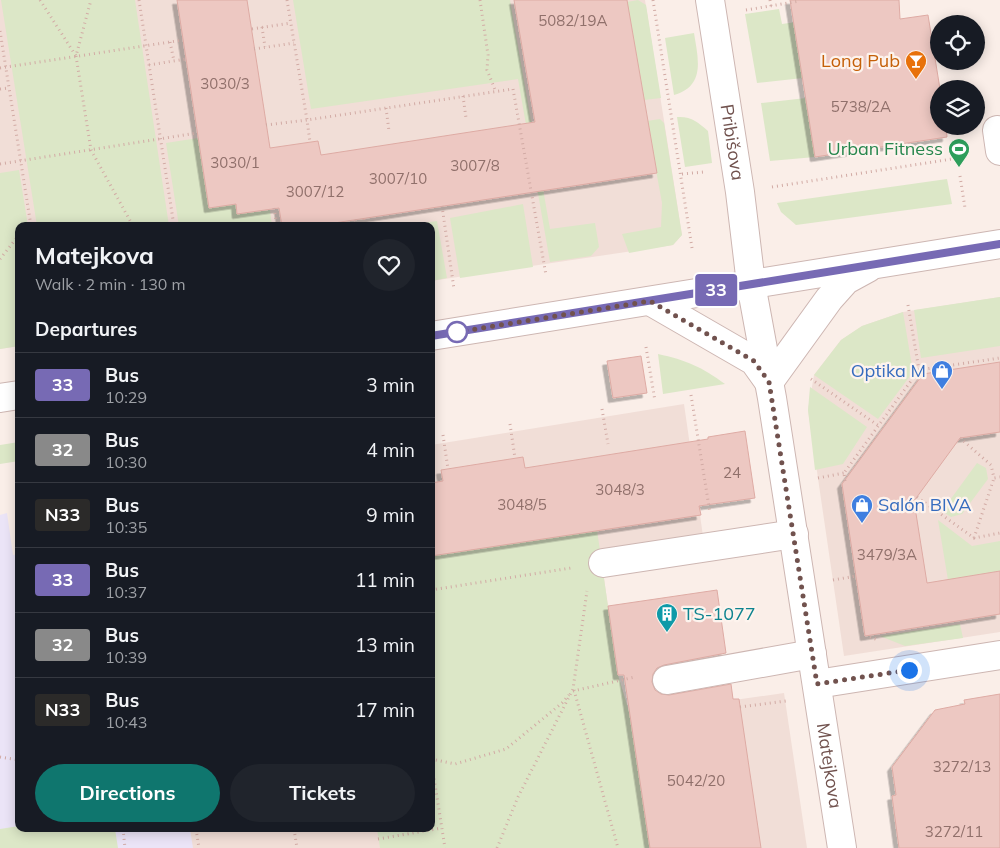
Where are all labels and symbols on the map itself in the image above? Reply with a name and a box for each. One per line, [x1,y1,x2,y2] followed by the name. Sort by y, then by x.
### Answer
[538,11,608,30] house number: 5082/19A
[821,49,900,72] place label: Long Pub
[904,49,928,80] bar icon: Long Pub
[200,74,250,93] house number: 3030/3
[831,97,891,116] house number: 5738/2A
[715,102,750,182] street label: Pribišova
[828,137,943,160] place label: Urban Fitness
[947,137,971,168] sports icon: Urban Fitness
[210,153,260,172] house number: 3030/1
[450,156,500,175] house number: 3007/8
[369,169,427,188] house number: 3007/10
[286,182,344,201] house number: 3007/12
[694,274,738,306] line badge: 33
[446,321,468,343] unlabelled marker
[851,359,926,382] place label: Optika M
[930,359,954,390] shop icon: Optika M
[723,463,741,482] house number: 24
[595,480,645,499] house number: 3048/3
[850,493,874,524] shop icon: Salón BIVA
[878,493,972,516] place label: Salón BIVA
[497,495,547,514] house number: 3048/5
[857,545,917,564] house number: 3479/3A
[655,602,679,633] building icon: TS-1077
[683,602,756,625] place label: TS-1077
[897,658,922,683] your location
[812,721,848,810] street label: Matejkova
[933,757,991,776] house number: 3272/13
[667,771,725,790] house number: 5042/20
[925,822,983,841] house number: 3272/11

